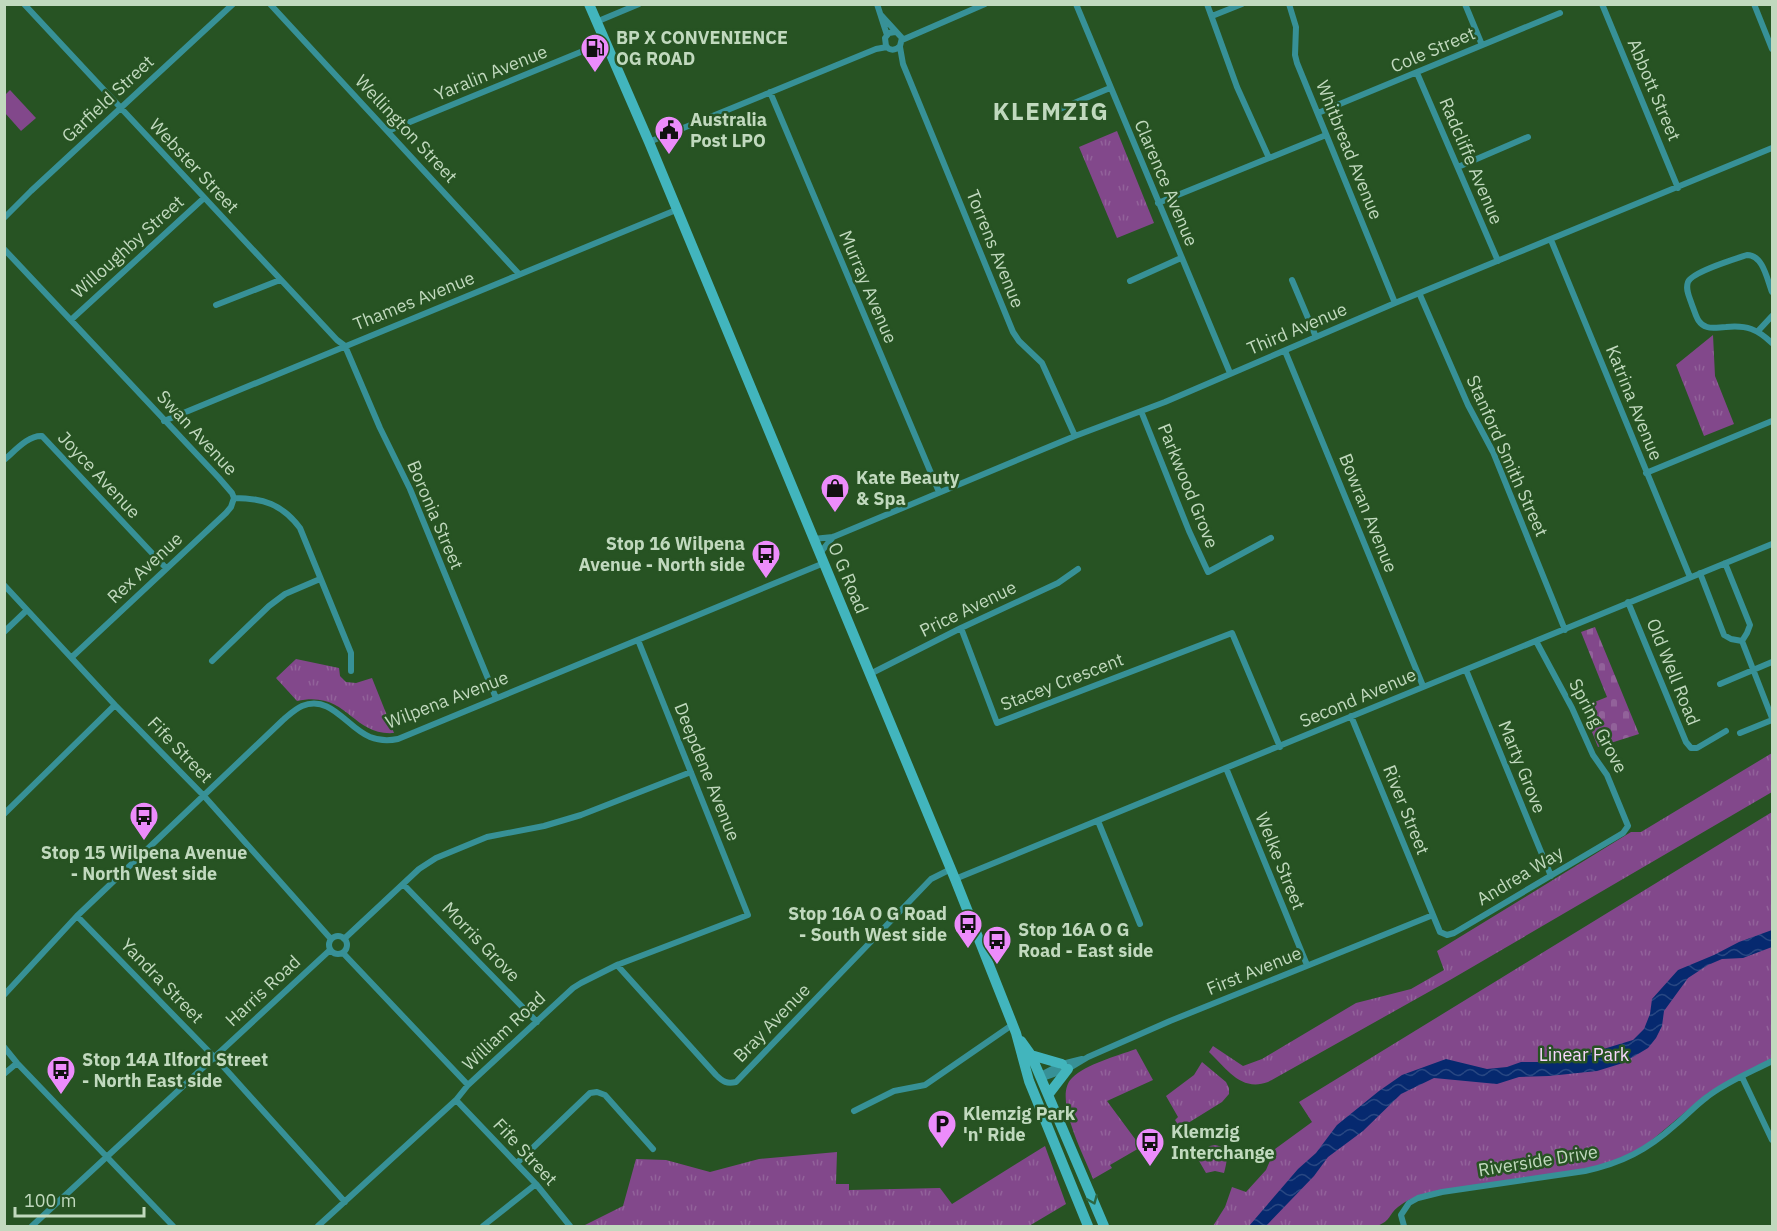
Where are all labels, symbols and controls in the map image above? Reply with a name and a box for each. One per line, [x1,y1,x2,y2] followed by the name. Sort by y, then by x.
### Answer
[1387,21,1479,78] street label: Cole Street
[616,26,788,70] place label: BP X CONVENIENCE OG ROAD
[579,32,611,74] fuel station icon: BP X CONVENIENCE OG ROAD
[1623,35,1686,144] street label: Abbott Street
[431,39,551,106] street label: Yaralin Avenue
[57,50,159,147] street label: Garfield Street
[350,70,462,188] street label: Wellington Street
[1311,77,1388,223] street label: Whitbread Avenue
[1434,94,1509,228] street label: Radcliffe Avenue
[993,95,1109,127] district label: KLEMZIG
[690,108,767,152] place label: Australia Post LPO
[145,114,244,218] street label: Webster Street
[653,114,685,156] public building icon: Australia Post LPO
[1129,116,1204,250] street label: Clarence Avenue
[961,186,1030,311] street label: Torrens Avenue
[67,190,189,303] street label: Willoughby Street
[834,227,903,347] street label: Murray Avenue
[350,266,478,335] street label: Thames Avenue
[1243,297,1350,360] street label: Third Avenue
[1601,342,1668,464] street label: Katrina Avenue
[1461,371,1553,540] street label: Stanford Smith Street
[152,385,243,480] street label: Swan Avenue
[1153,420,1224,552] street label: Parkwood Grove
[53,426,146,523] street label: Joyce Avenue
[1334,450,1403,576] street label: Bowran Avenue
[402,457,469,573] street label: Boronia Street
[856,466,960,510] place label: Kate Beauty & Spa
[819,472,851,514] shop icon: Kate Beauty & Spa
[102,527,187,608] street label: Rex Avenue
[579,532,745,576] place label: Stop 16 Wilpena Avenue - North side
[750,538,782,580] bus stop icon: Stop 16 Wilpena Avenue - North side
[823,539,874,617] street label: O G Road
[916,575,1020,642] street label: Price Avenue
[1642,615,1705,729] street label: Old Well Road
[997,647,1127,716] street label: Stacey Crescent
[1296,663,1420,732] street label: Second Avenue
[382,665,512,734] street label: Wilpena Avenue
[1564,675,1633,777] street label: Spring Grove
[669,699,746,844] street label: Deepdene Avenue
[143,712,218,788] street label: Fife Street
[1493,717,1552,817] street label: Marty Grove
[1378,762,1435,858] street label: River Street
[128,800,160,842] bus stop icon: Stop 15 Wilpena Avenue - North West side
[1250,809,1310,913] street label: Welke Street
[41,841,247,885] place label: Stop 15 Wilpena Avenue - North West side
[1472,841,1567,910] street label: Andrea Way
[437,897,525,987] street label: Morris Grove
[788,902,947,946] place label: Stop 16A O G Road - South West side
[952,908,984,950] bus stop icon: Stop 16A O G Road - South West side
[1018,918,1153,962] place label: Stop 16A O G Road - East side
[981,924,1013,966] bus stop icon: Stop 16A O G Road - East side
[116,933,209,1028] street label: Yandra Street
[1203,941,1305,1000] street label: First Avenue
[220,950,305,1031] street label: Harris Road
[728,978,815,1067] street label: Bray Avenue
[457,986,550,1075] street label: William Road
[1539,1043,1630,1066] park label: Linear Park
[82,1048,268,1092] place label: Stop 14A Ilford Street - North East side
[45,1054,77,1096] bus stop icon: Stop 14A Ilford Street - North East side
[963,1102,1076,1146] place label: Klemzig Park 'n' Ride
[926,1108,958,1150] parking icon: Klemzig Park 'n' Ride
[488,1113,562,1190] street label: Fife Street
[1171,1120,1275,1164] place label: Klemzig Interchange
[1134,1126,1166,1168] bus stop icon: Klemzig Interchange
[1476,1140,1600,1181] street label: Riverside Drive
[15,1180,144,1218] scale bar
[24,1189,76,1212] text: 100 m
[1086,1193,1098,1204] one-way arrow

